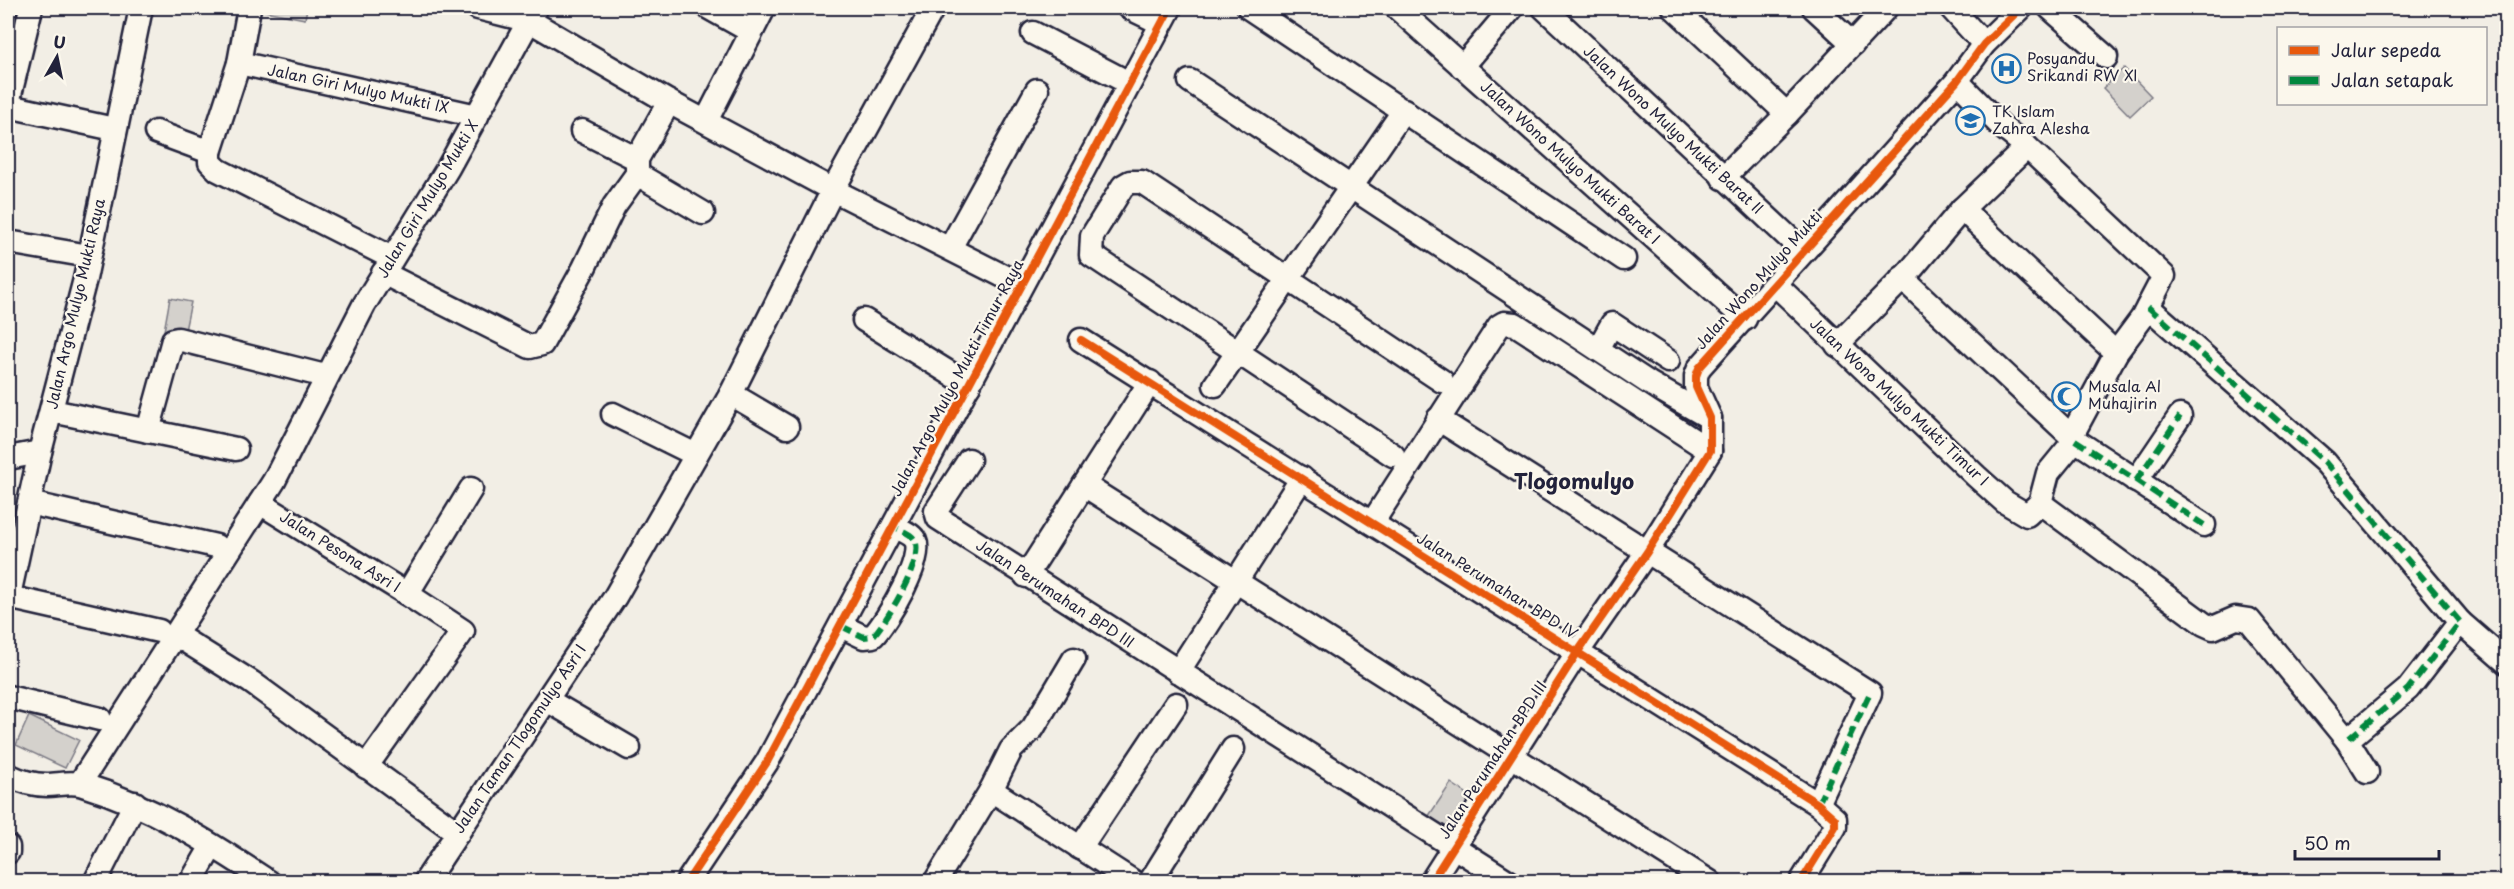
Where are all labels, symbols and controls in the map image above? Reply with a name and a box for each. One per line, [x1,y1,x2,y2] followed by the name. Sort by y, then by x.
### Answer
[27,27,87,87] north arrow
[2277,27,2487,105] legend
[52,28,67,54] text: U
[2331,36,2441,63] text: Jalur sepeda
[1579,39,1769,219] street label: Jalan Wono Mulyo Mukti Barat II
[2027,46,2137,86] place label: Posyandu Srikandi RW XI
[1990,52,2022,84] hospital icon: Posyandu Srikandi RW XI
[265,57,451,118] street label: Jalan Giri Mulyo Mukti IX
[2331,66,2453,93] text: Jalan setapak
[1476,75,1666,249] street label: Jalan Wono Mulyo Mukti Barat I
[1992,99,2090,139] place label: TK Islam Zahra Alesha
[1955,105,1987,137] school or university icon: TK Islam Zahra Alesha
[370,115,483,282] street label: Jalan Giri Mulyo Mukti X
[39,196,110,411] street label: Jalan Argo Mulyo Mukti Raya
[1689,204,1827,354] street label: Jalan Wono Mulyo Mukti
[883,255,1028,500] street label: Jalan Argo Mulyo Mukti Timur Raya
[1805,312,1995,490] street label: Jalan Wono Mulyo Mukti Timur I
[2088,374,2161,414] place label: Musala Al Muhajirin
[2051,380,2083,412] mosque icon: Musala Al Muhajirin
[1514,464,1634,496] district label: Tlogomulyo
[276,504,406,597] street label: Jalan Pesona Asri I
[1413,526,1583,644] street label: Jalan Perumahan BPD IV
[972,533,1139,653] street label: Jalan Perumahan BPD III
[447,639,591,837] street label: Jalan Taman Tlogomulyo Asri I
[1432,676,1552,843] street label: Jalan Perumahan BPD III
[2295,823,2439,861] scale bar
[2304,829,2351,856] text: 50 m

